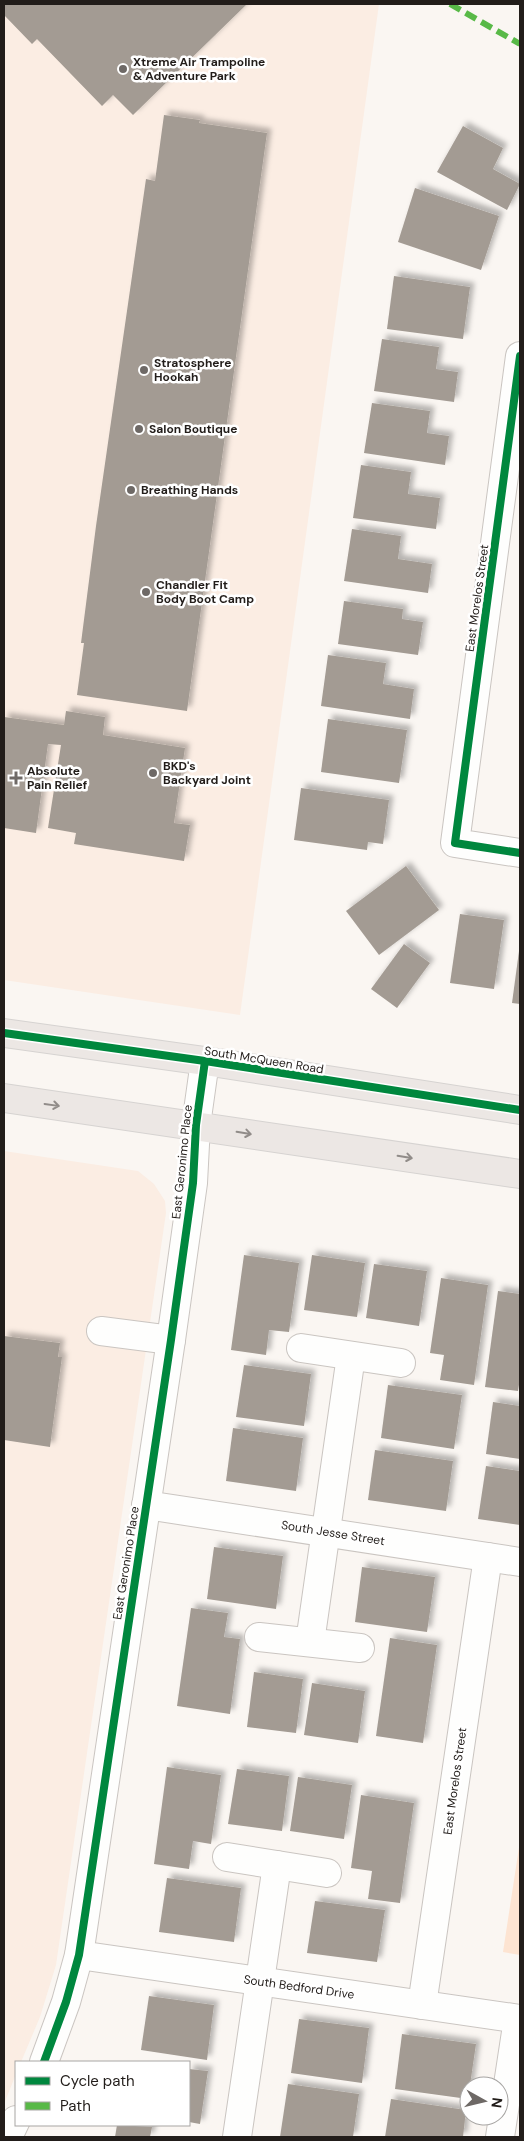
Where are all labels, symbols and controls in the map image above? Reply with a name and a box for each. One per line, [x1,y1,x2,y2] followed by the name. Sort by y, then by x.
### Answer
[133,54,265,84] place label: Xtreme Air Trampoline & Adventure Park
[117,63,129,75] marker: Xtreme Air Trampoline & Adventure Park
[154,355,232,385] place label: Stratosphere Hookah
[138,364,150,376] marker: Stratosphere Hookah
[149,421,237,437] place label: Salon Boutique
[133,423,145,435] marker: Salon Boutique
[141,482,238,498] place label: Breathing Hands
[125,484,137,496] marker: Breathing Hands
[462,543,492,653] street label: East Morelos Street
[156,577,254,607] place label: Chandler Fit Body Boot Camp
[140,586,152,598] marker: Chandler Fit Body Boot Camp
[163,758,251,788] place label: BKD's Backyard Joint
[27,763,87,793] place label: Absolute Pain Relief
[147,767,159,779] marker: BKD's Backyard Joint
[9,771,23,785] marker: Absolute Pain Relief
[203,1043,325,1077] street label: South McQueen Road
[44,1100,60,1110] one-way arrow
[168,1104,196,1220] street label: East Geronimo Place
[236,1128,252,1138] one-way arrow
[396,1152,412,1162] one-way arrow
[109,1505,143,1621] street label: East Geronimo Place
[280,1517,386,1549] street label: South Jesse Street
[440,1726,470,1836] street label: East Morelos Street
[243,1971,356,2003] street label: South Bedford Drive
[15,2061,190,2126] legend
[60,2071,135,2091] text: Cycle path
[459,2076,509,2126] north arrow
[60,2096,91,2116] text: Path
[487,2096,506,2109] text: N

